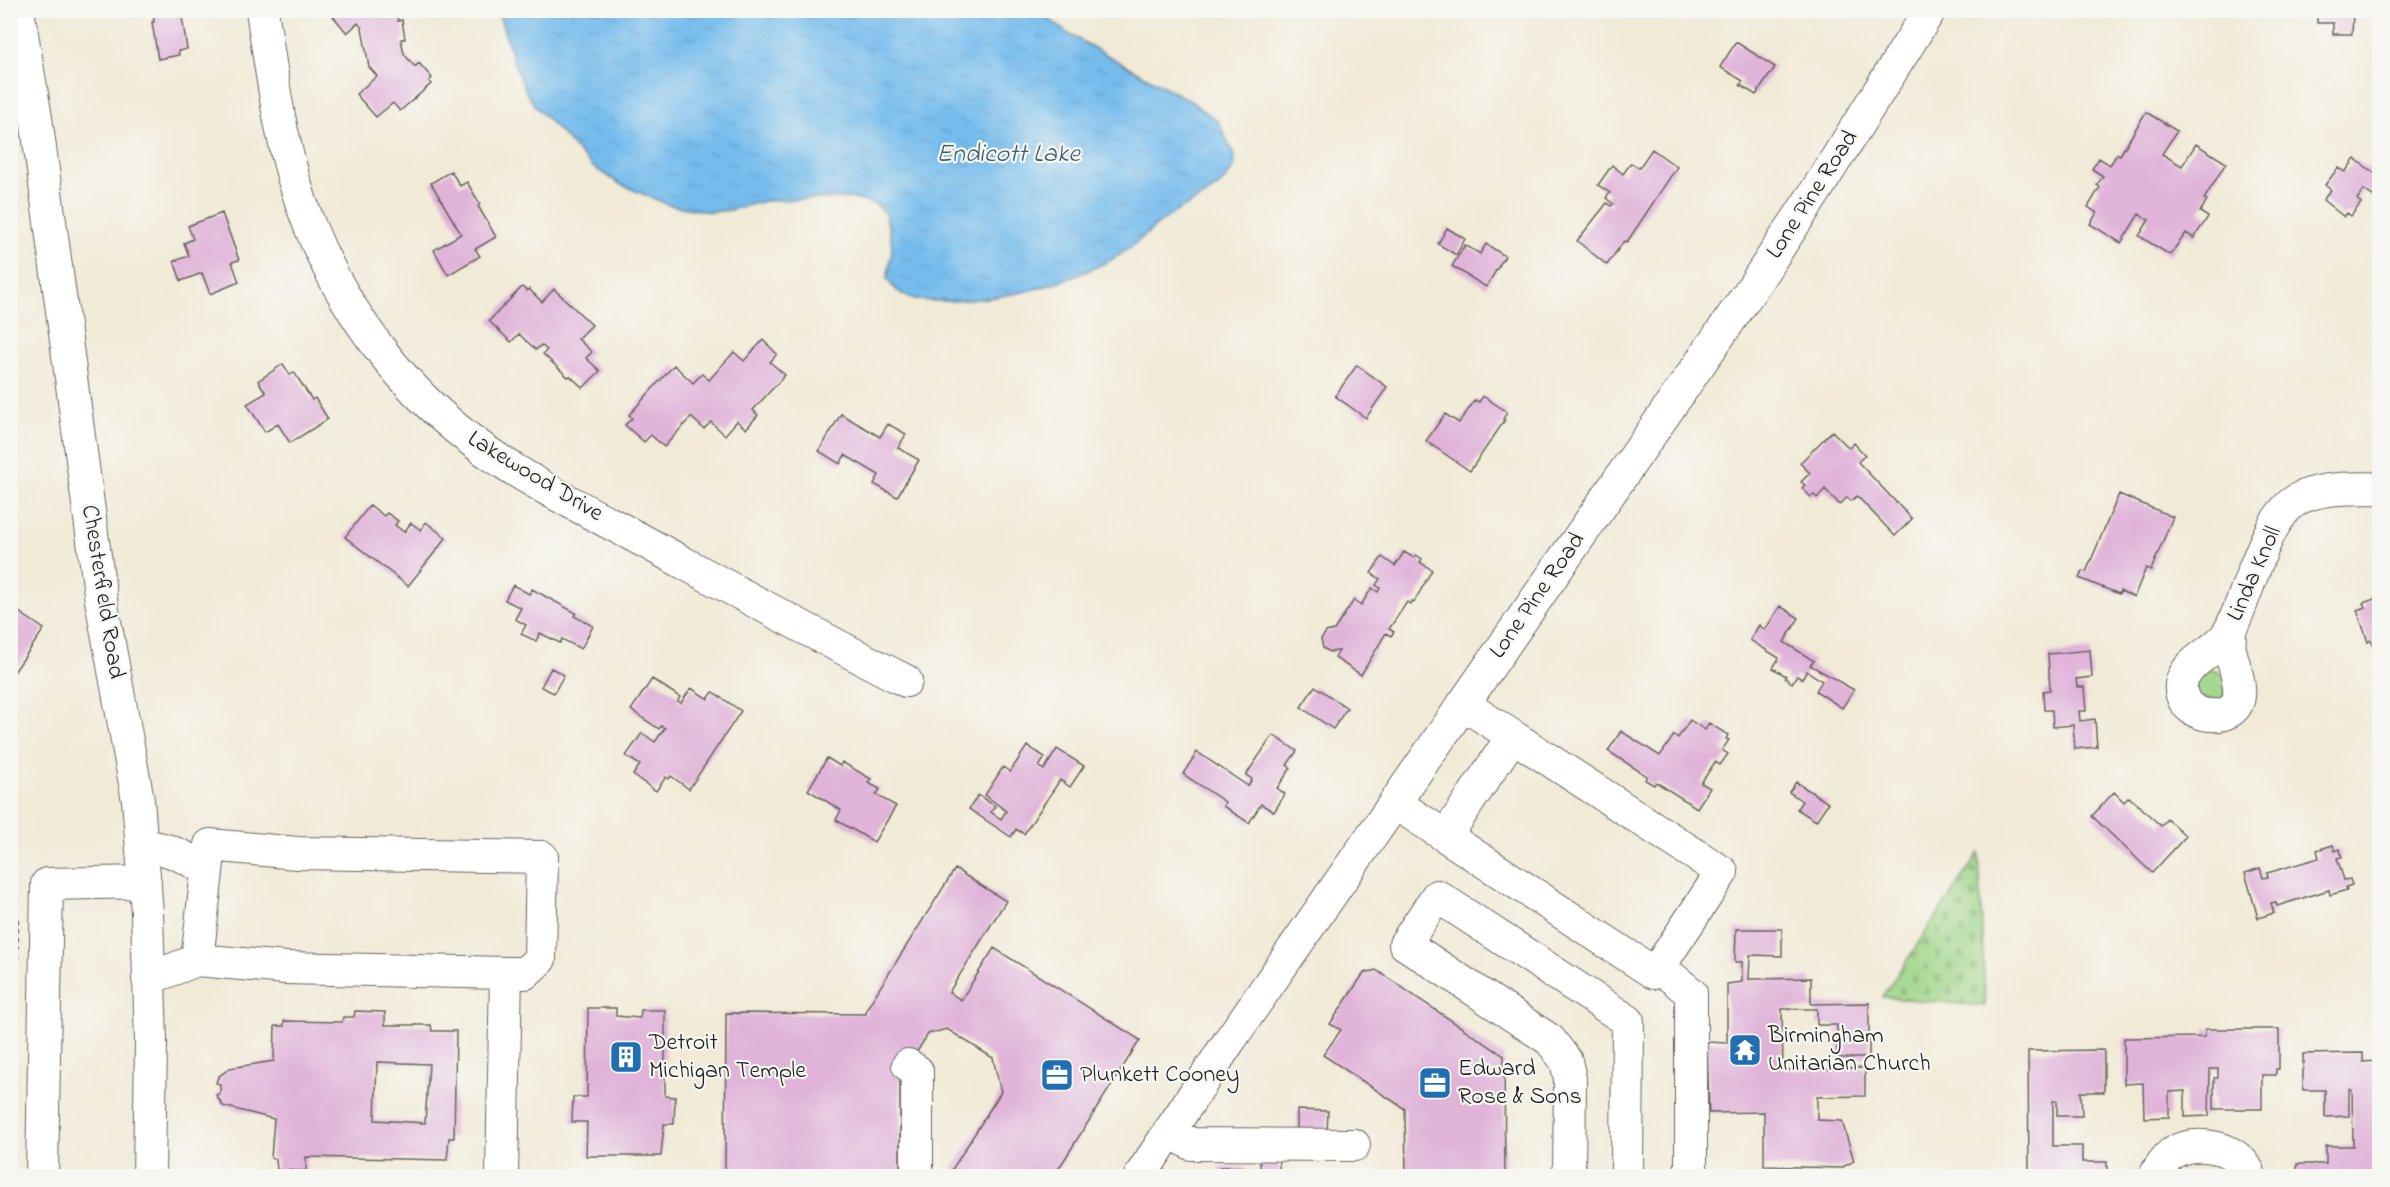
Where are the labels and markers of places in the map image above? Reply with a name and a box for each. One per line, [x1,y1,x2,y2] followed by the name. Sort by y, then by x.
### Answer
[1767,1019,1931,1082] place label: Birmingham Unitarian Church
[648,1026,806,1089] place label: Detroit Michigan Temple
[1727,1032,1763,1068] temple icon: Birmingham Unitarian Church
[608,1039,644,1075] building icon: Detroit Michigan Temple
[1458,1052,1582,1115] place label: Edward Rose & Sons
[1039,1057,1075,1093] office icon: Plunkett Cooney
[1080,1058,1239,1094] place label: Plunkett Cooney
[1417,1065,1453,1101] office icon: Edward Rose & Sons

